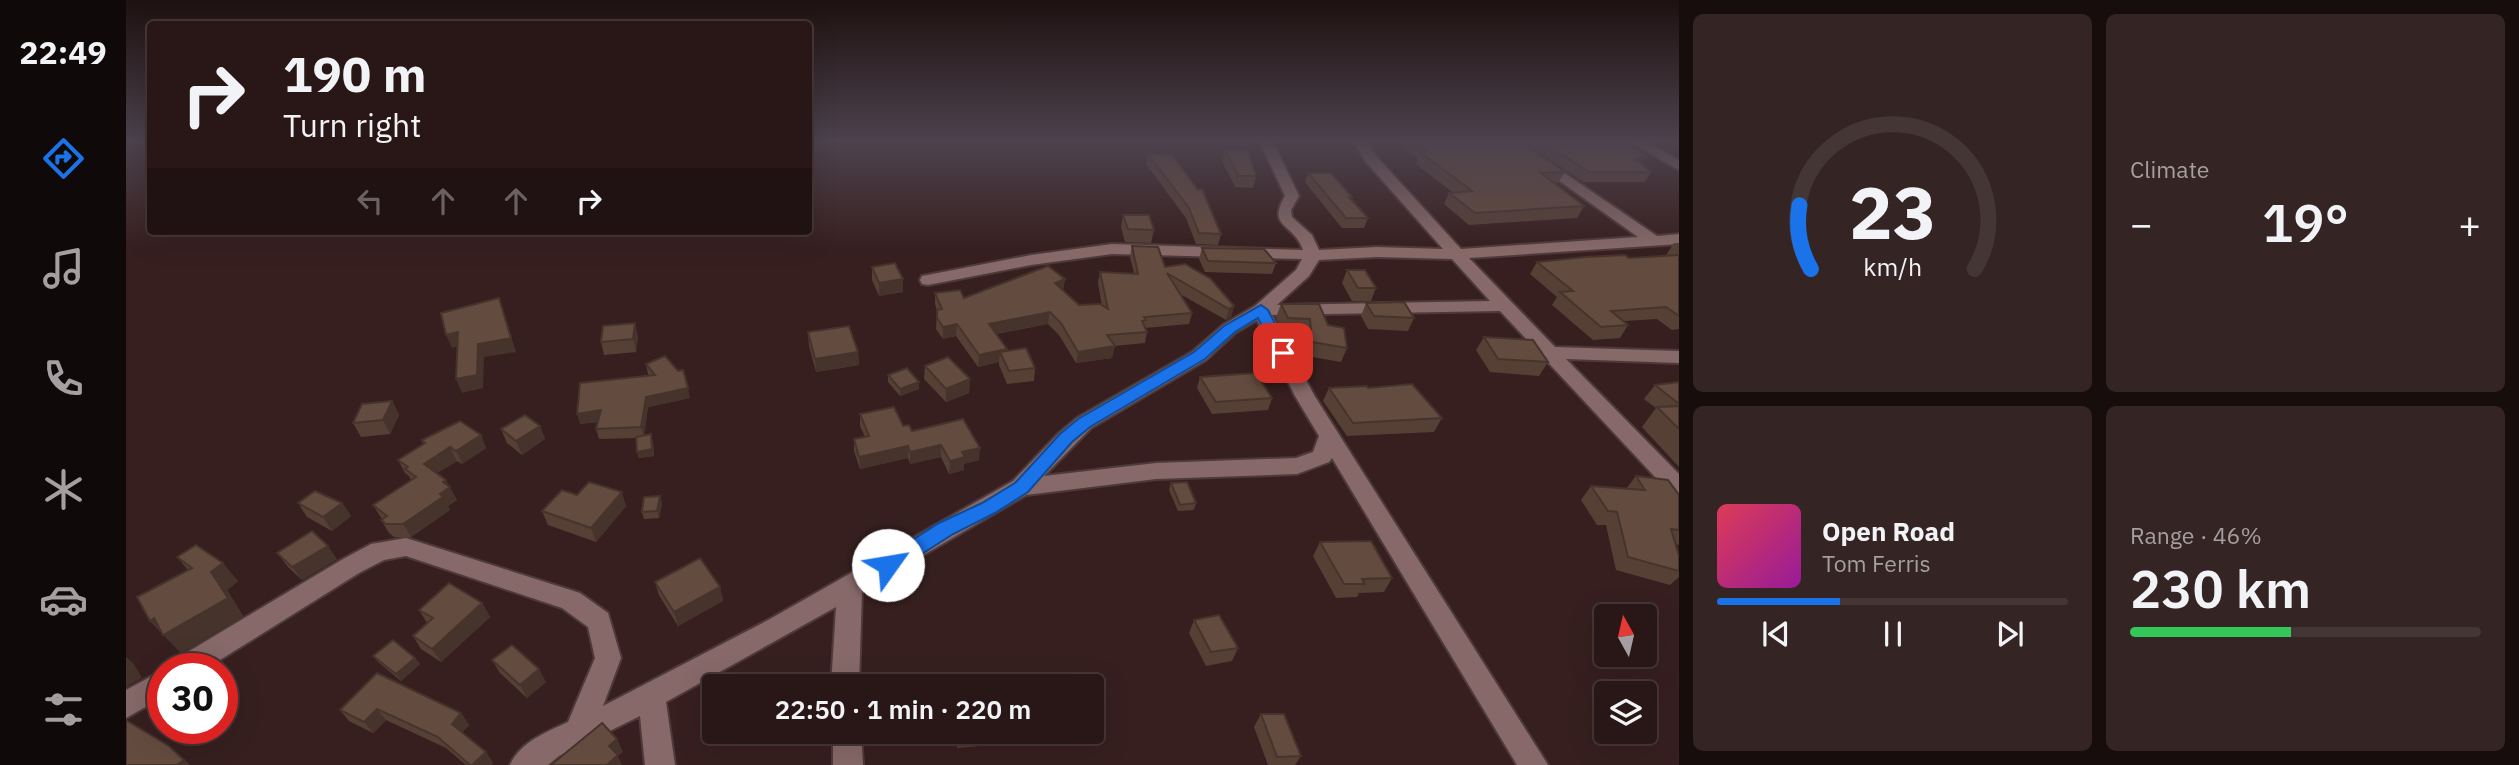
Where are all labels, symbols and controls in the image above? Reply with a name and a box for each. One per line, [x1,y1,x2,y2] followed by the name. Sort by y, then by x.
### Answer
[19,31,107,73] text: 22:49
[283,42,427,105] text: 190 m
[168,49,259,140] icon: right
[283,104,421,146] text: Turn right
[39,134,88,183] icon: directions
[2130,154,2209,184] text: Climate
[1849,164,1936,259] text: 23
[351,182,389,220] icon: left
[424,182,462,220] icon: ahead
[497,182,535,220] icon: ahead
[570,182,608,220] icon: right
[2262,189,2349,256] text: 19°
[2130,199,2153,248] text: −
[2458,199,2481,248] text: +
[39,244,88,293] icon: music
[1863,250,1922,283] text: km/h
[1253,323,1313,383] pin
[1264,334,1302,372] icon: arrive
[39,354,88,403] icon: phone
[39,465,88,514] icon: climate
[1822,514,1955,548] text: Open Road
[2130,520,2262,550] text: Range · 46%
[851,528,925,602] position arrow
[1822,548,1931,578] text: Tom Ferris
[2130,555,2311,622] text: 230 km
[39,575,88,624] icon: car
[1594,604,1657,667] north arrow
[1594,604,1657,744] map controls
[1757,615,1795,653] icon: previous
[1874,615,1912,653] icon: pause
[1991,615,2029,653] icon: next
[147,653,238,744] speed limit sign: 30
[1594,681,1657,744] button: layers
[39,685,88,734] icon: filters
[775,692,1031,726] text: 22:50 · 1 min · 220 m

